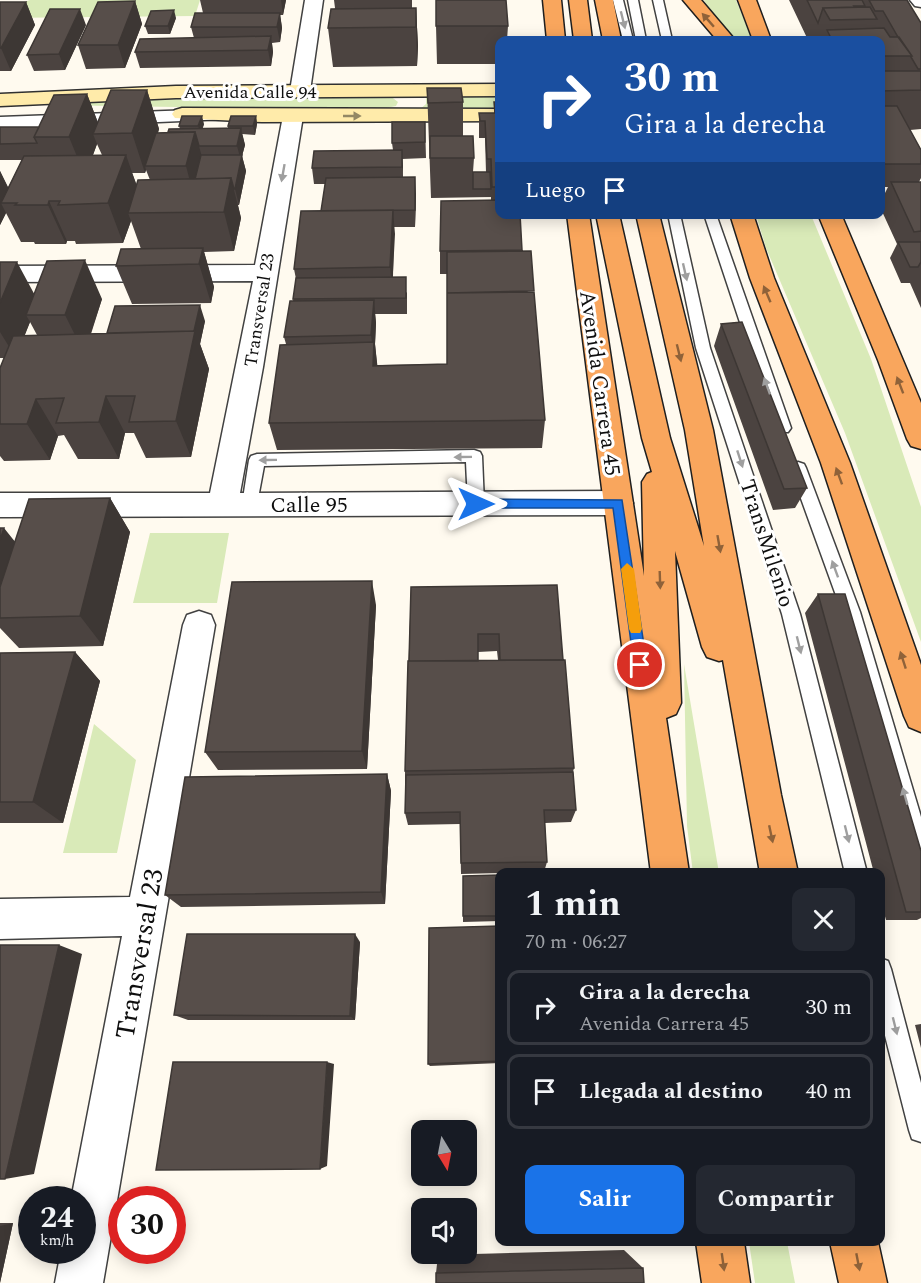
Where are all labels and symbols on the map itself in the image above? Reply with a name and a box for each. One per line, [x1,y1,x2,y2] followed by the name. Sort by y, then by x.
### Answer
[618,11,628,29] one-way arrow
[702,12,715,28] one-way arrow
[183,79,317,106] street label: Avenida Calle 94
[342,111,361,121] one-way arrow
[278,164,287,183] one-way arrow
[237,251,282,369] street label: Transversal 23
[681,263,690,282] one-way arrow
[763,286,772,303] one-way arrow
[570,288,629,478] street label: Avenida Carrera 45
[675,344,685,362] one-way arrow
[895,375,905,393] one-way arrow
[762,377,772,395] one-way arrow
[736,450,745,468] one-way arrow
[454,452,473,461] one-way arrow
[259,455,278,465] one-way arrow
[834,467,844,485] one-way arrow
[444,472,508,536] position arrow
[730,475,803,612] street label: TransMilenio
[270,489,348,522] street label: Calle 95
[715,535,724,554] one-way arrow
[830,560,839,578] one-way arrow
[656,571,665,590] one-way arrow
[795,636,804,654] one-way arrow
[614,639,665,690] pin
[898,651,907,669] one-way arrow
[899,787,909,805] one-way arrow
[767,825,776,844] one-way arrow
[842,825,852,843] one-way arrow
[104,866,176,1043] street label: Transversal 23
[890,1017,900,1035] one-way arrow
[411,1120,477,1186] north arrow
[108,1186,186,1264] speed limit sign: 30
[719,1253,728,1272] one-way arrow
[854,1253,864,1272] one-way arrow

